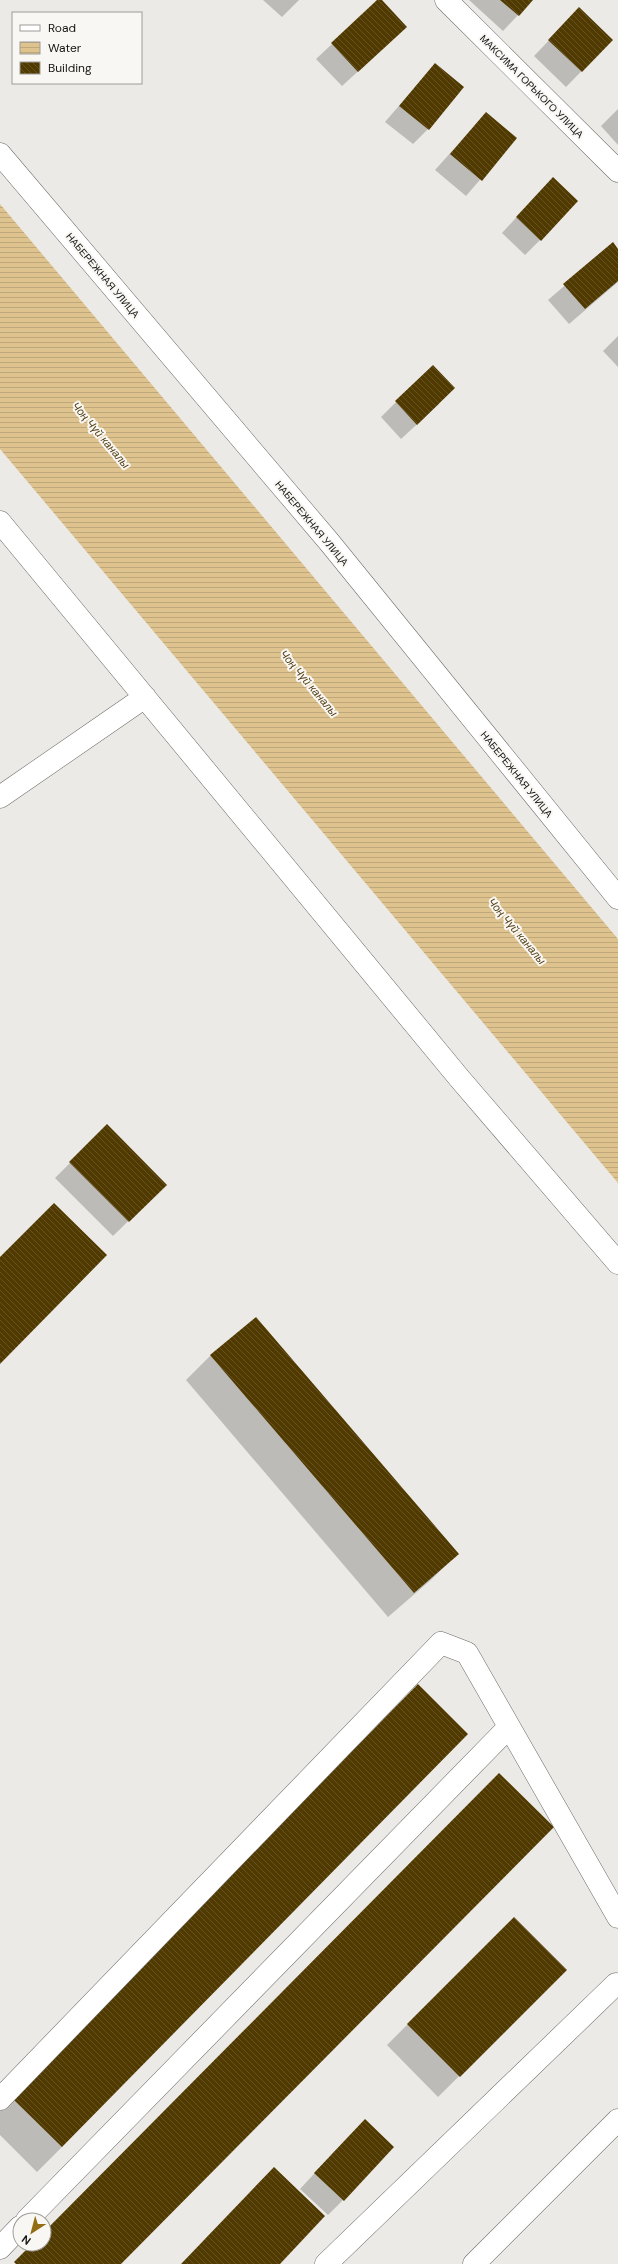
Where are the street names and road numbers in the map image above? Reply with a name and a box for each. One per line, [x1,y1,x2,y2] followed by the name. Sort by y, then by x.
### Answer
[477,32,586,141] street label: МАКСИМА ГОРЬКОГО УЛИЦА
[63,230,142,321] street label: НАБЕРЕЖНАЯ УЛИЦА
[272,478,351,569] street label: НАБЕРЕЖНАЯ УЛИЦА
[478,729,556,820] street label: НАБЕРЕЖНАЯ УЛИЦА

